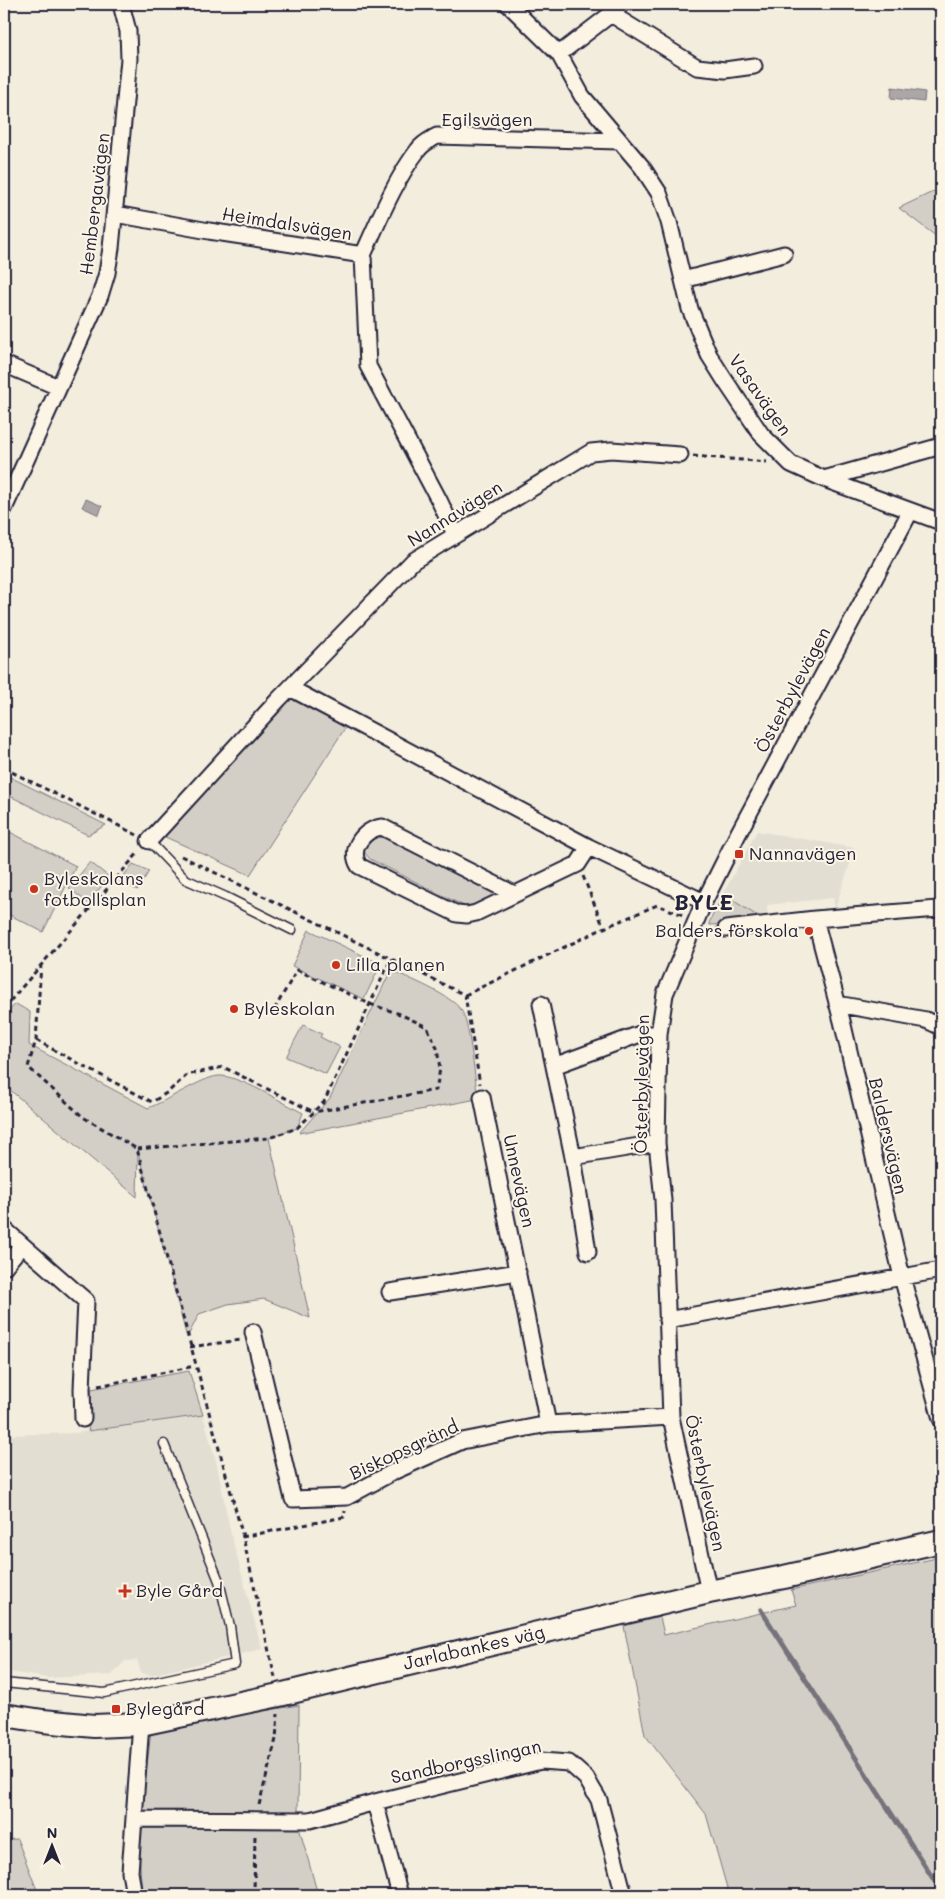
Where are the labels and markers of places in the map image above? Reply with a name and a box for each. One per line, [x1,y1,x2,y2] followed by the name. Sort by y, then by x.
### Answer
[749,841,856,865] place label: Nannavägen
[733,848,745,860] marker: Nannavägen
[44,866,146,911] place label: Byleskolans fotbollsplan
[28,883,40,895] marker: Byleskolans fotbollsplan
[655,918,799,942] place label: Balders förskola
[803,925,815,937] marker: Balders förskola
[346,952,445,976] place label: Lilla planen
[330,959,342,971] marker: Lilla planen
[244,996,335,1020] place label: Byleskolan
[228,1003,240,1015] marker: Byleskolan
[136,1578,223,1602] place label: Byle Gård
[118,1584,132,1598] marker: Byle Gård
[126,1696,204,1720] place label: Bylegård
[110,1703,122,1715] marker: Bylegård

